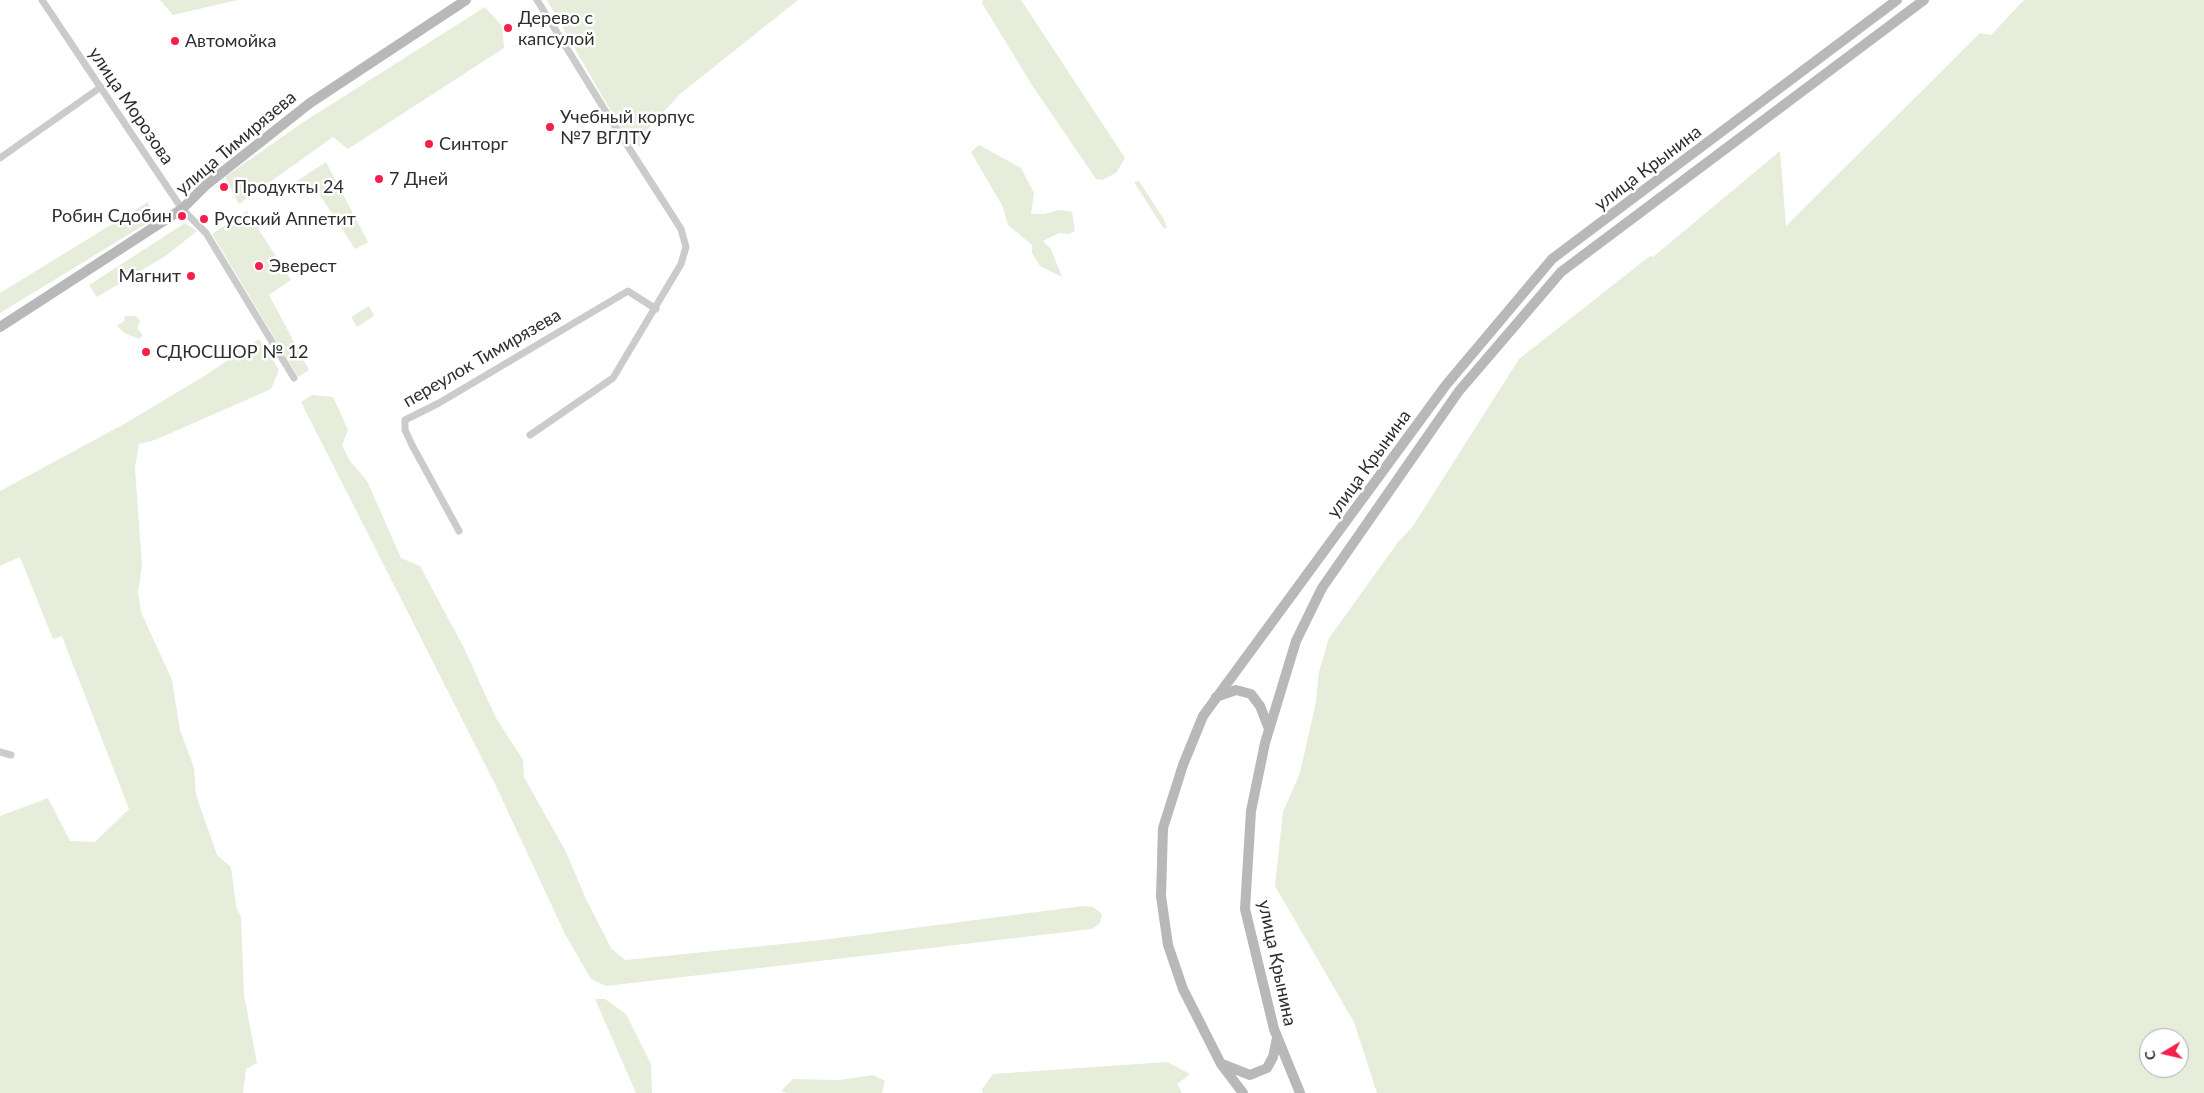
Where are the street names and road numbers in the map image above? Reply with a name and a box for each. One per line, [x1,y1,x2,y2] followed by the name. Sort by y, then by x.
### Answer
[84,43,178,169] street label: улица Морозова
[172,86,300,200] street label: улица Тимирязева
[1590,121,1706,215] street label: улица Крынина
[399,304,565,412] street label: переулок Тимирязева
[1323,406,1415,522] street label: улица Крынина
[1253,898,1301,1028] street label: улица Крынина

